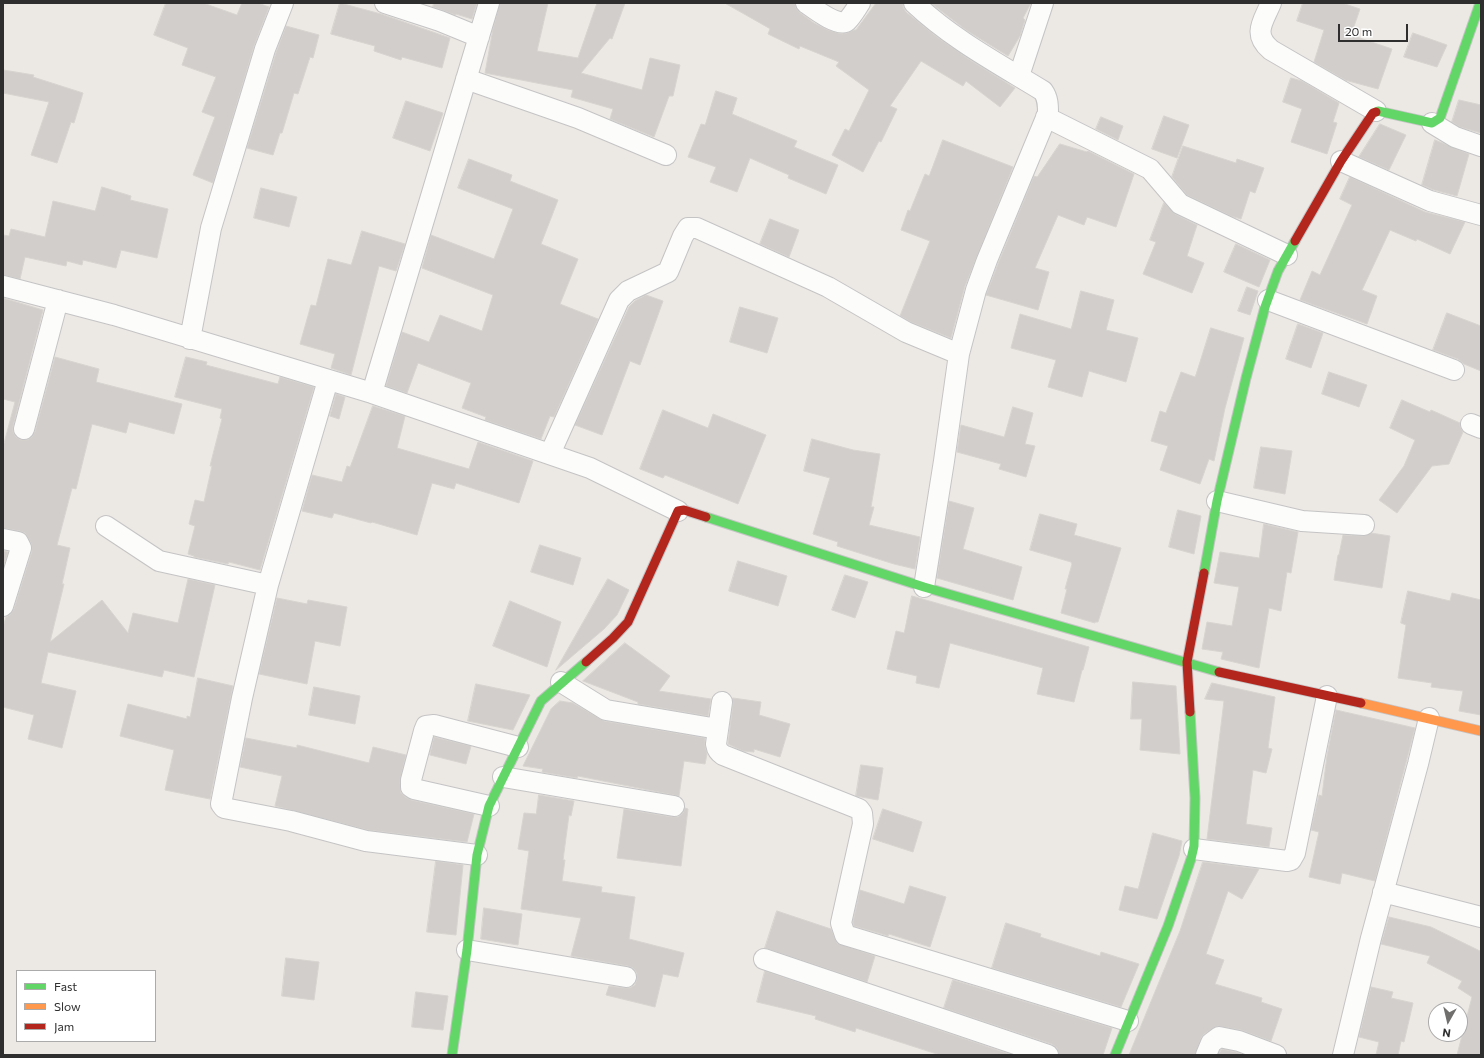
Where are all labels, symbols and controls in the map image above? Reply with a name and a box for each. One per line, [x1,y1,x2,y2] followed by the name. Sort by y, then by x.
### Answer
[1340,16,1410,42] scale bar
[1345,24,1372,38] text: 20 m
[16,970,156,1042] legend
[54,979,77,993] text: Fast
[54,999,81,1013] text: Slow
[1428,1002,1468,1042] north arrow
[54,1019,74,1033] text: Jam
[1441,1026,1451,1040] text: N

